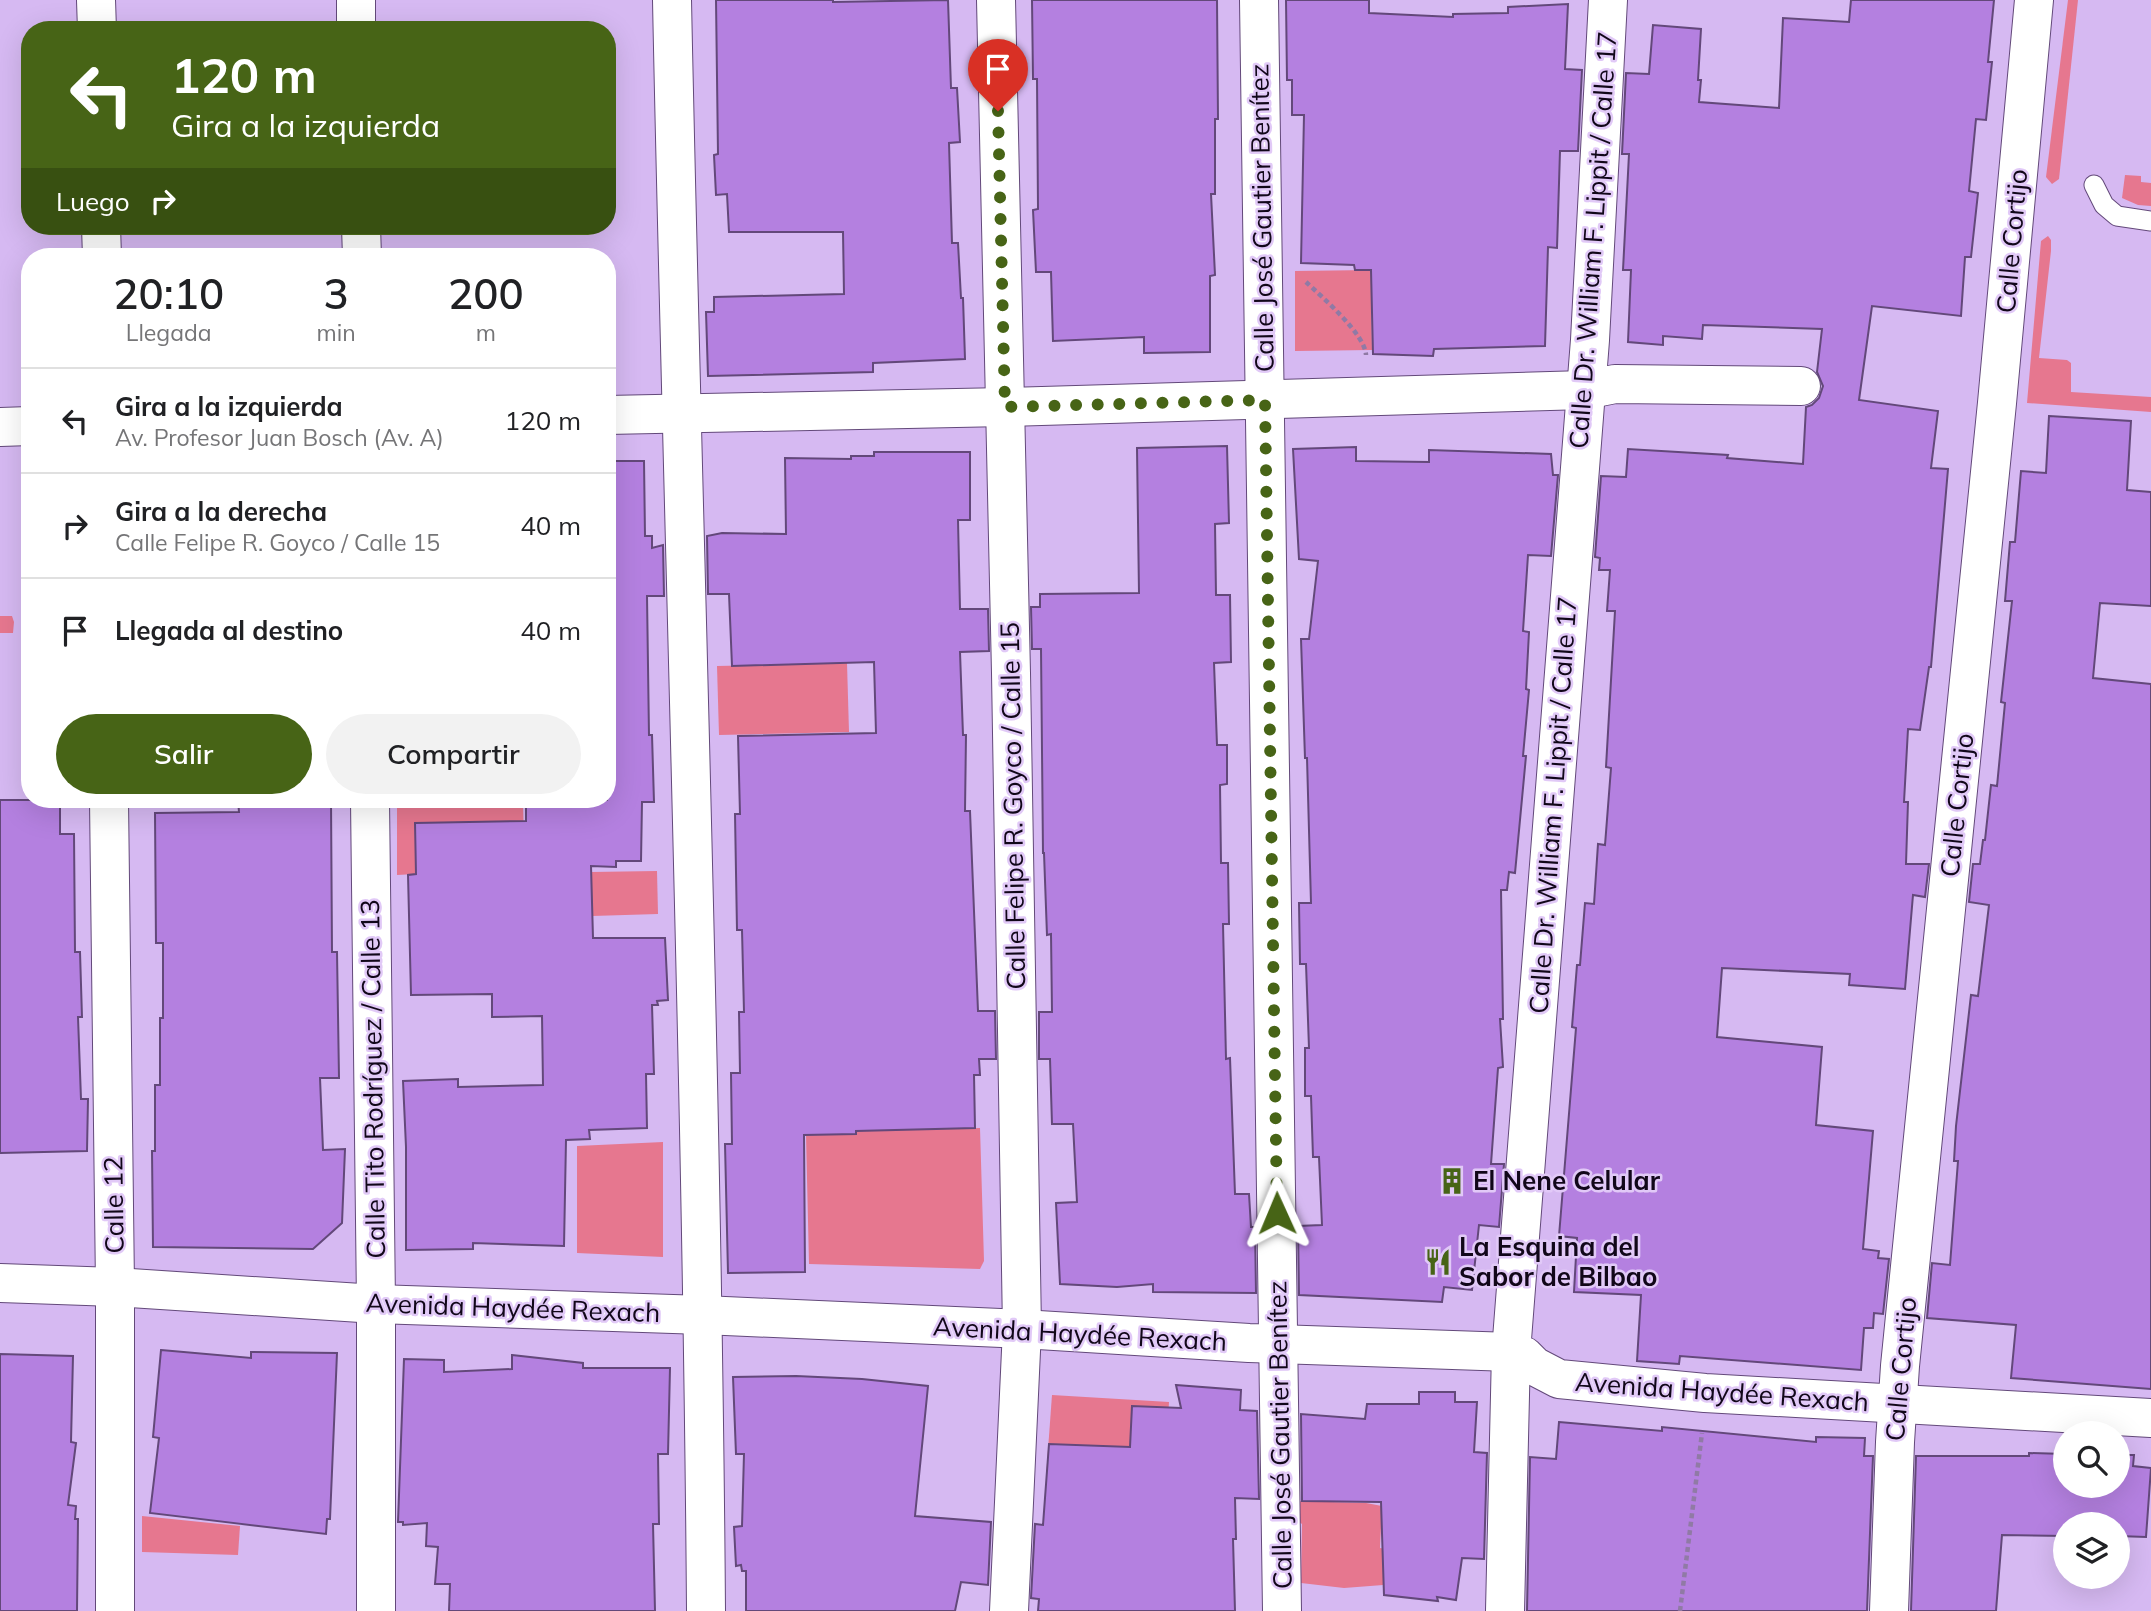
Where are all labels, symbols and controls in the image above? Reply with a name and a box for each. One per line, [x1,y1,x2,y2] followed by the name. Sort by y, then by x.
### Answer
[1561,30,1624,450] street label: Calle Dr. William F. Lippit / Calle 17
[968,39,1028,111] pin
[171,44,317,105] text: 120 m
[56,49,147,140] icon: left
[979,50,1017,88] icon: arrive
[1242,63,1281,373] street label: Calle José Gautier Benítez
[171,105,440,145] text: Gira a la izquierda
[1989,168,2034,314] street label: Calle Cortijo
[144,182,182,220] icon: right
[56,185,130,218] text: Luego
[113,267,224,320] text: 20:10
[323,267,349,320] text: 3
[448,267,524,320] text: 200
[126,318,212,347] text: Llegada
[316,318,356,347] text: min
[476,318,496,347] text: m
[115,390,343,423] text: Gira a la izquierda
[56,402,94,440] icon: left
[505,404,581,437] text: 120 m
[115,423,444,452] text: Av. Profesor Juan Bosch (Av. A)
[115,495,327,528] text: Gira a la derecha
[56,507,94,545] icon: right
[520,509,581,542] text: 40 m
[115,528,440,557] text: Calle Felipe R. Goyco / Calle 15
[1521,595,1584,1015] street label: Calle Dr. William F. Lippit / Calle 17
[56,612,94,650] icon: arrive
[115,614,343,647] text: Llegada al destino
[520,614,581,647] text: 40 m
[993,622,1032,990] street label: Calle Felipe R. Goyco / Calle 15
[56,714,312,794] button: Salir
[326,714,581,794] button: Compartir
[1933,731,1980,878] street label: Calle Cortijo
[353,899,392,1259] street label: Calle Tito Rodríguez / Calle 13
[96,1156,131,1254] street label: Calle 12
[1473,1164,1661,1197] place label: El Nene Celular
[1437,1166,1467,1196] building icon: El Nene Celular
[1240,1176,1314,1250] position arrow
[1459,1230,1657,1293] place label: La Esquina del Sabor de Bilbao
[1423,1247,1453,1277] restaurant icon: La Esquina del Sabor de Bilbao
[1260,1280,1299,1590] street label: Calle José Gautier Benítez
[365,1286,661,1329] street label: Avenida Haydée Rexach
[1878,1296,1923,1442] street label: Calle Cortijo
[932,1309,1228,1358] street label: Avenida Haydée Rexach
[1574,1365,1870,1418] street label: Avenida Haydée Rexach
[2053,1421,2130,1589] map controls
[2053,1421,2130,1498] button: search
[2053,1512,2130,1589] button: layers

